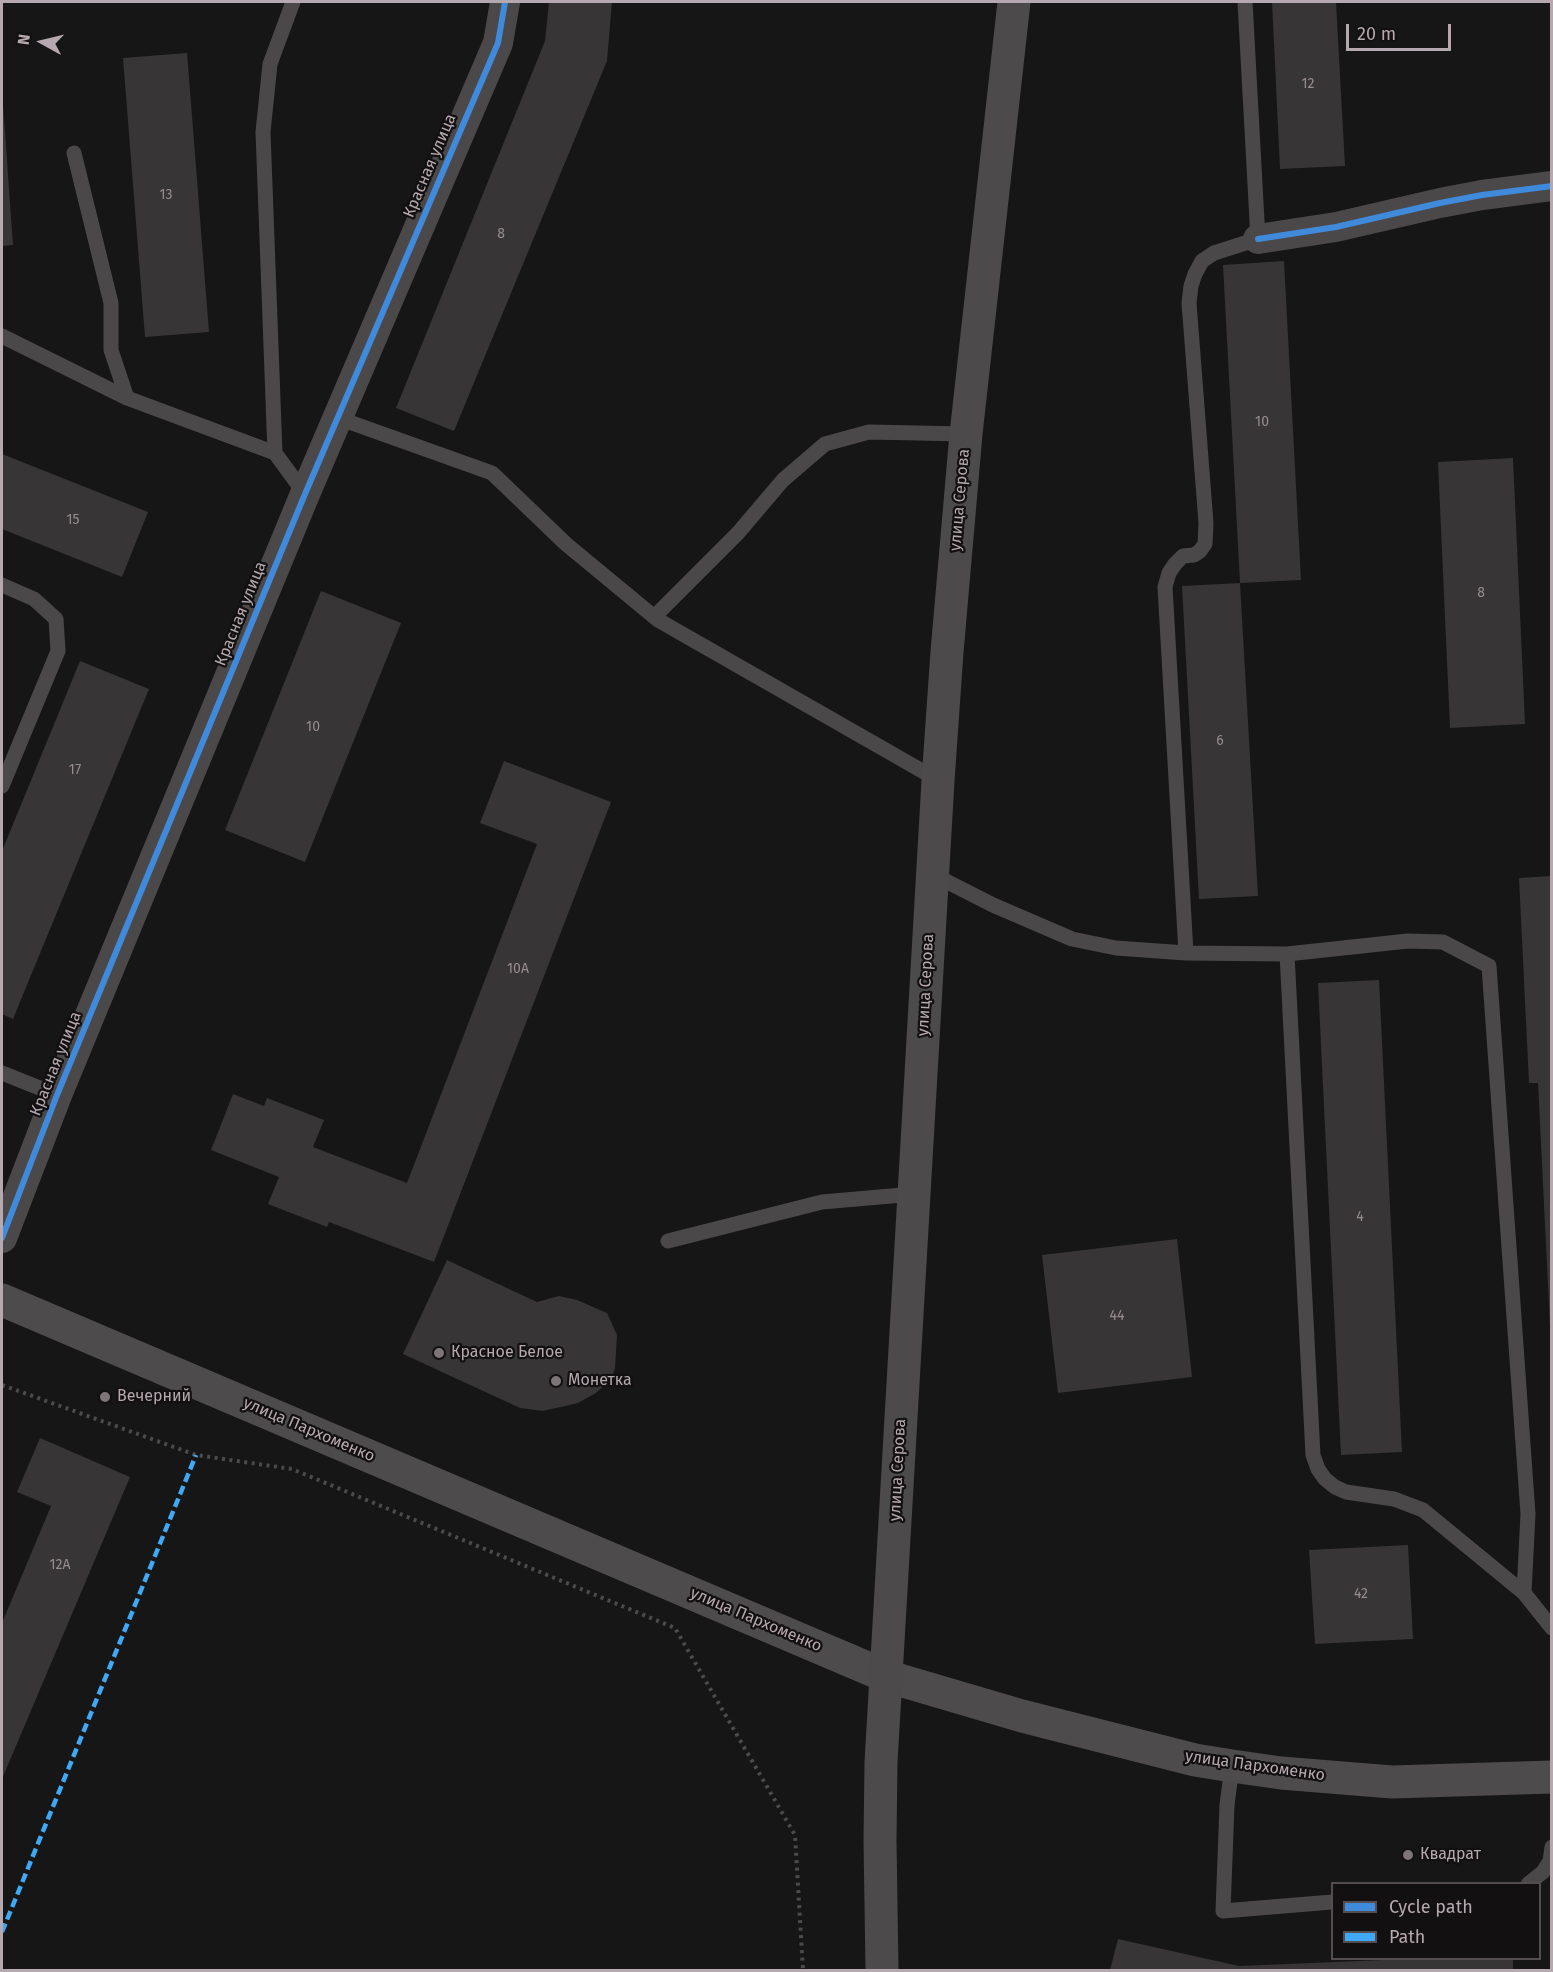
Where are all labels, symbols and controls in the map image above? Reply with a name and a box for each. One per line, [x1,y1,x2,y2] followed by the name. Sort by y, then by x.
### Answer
[12,12,72,72] north arrow
[1349,12,1454,50] scale bar
[1357,23,1396,45] text: 20 m
[14,33,34,46] text: N
[1302,76,1314,92] house number: 12
[399,111,461,221] street label: Красная улица
[159,187,173,203] house number: 13
[497,226,505,242] house number: 8
[1255,414,1269,430] house number: 10
[946,448,974,552] street label: улица Серова
[66,512,80,528] house number: 15
[211,559,271,669] street label: Красная улица
[1477,585,1485,601] house number: 8
[306,719,320,735] house number: 10
[1216,733,1224,749] house number: 6
[69,762,81,778] house number: 17
[914,933,938,1037] street label: улица Серова
[507,961,529,977] house number: 10А
[26,1009,86,1119] street label: Красная улица
[1356,1209,1364,1225] house number: 4
[1110,1308,1124,1324] house number: 44
[451,1343,563,1363] place label: Красное Белое
[432,1346,446,1360] marker: Красное Белое
[568,1371,632,1391] place label: Монетка
[549,1374,563,1388] marker: Монетка
[117,1387,191,1407] place label: Вечерний
[98,1390,112,1404] marker: Вечерний
[240,1394,378,1466] street label: улица Пархоменко
[886,1418,910,1522] street label: улица Серова
[49,1557,71,1573] house number: 12А
[687,1584,825,1656] street label: улица Пархоменко
[1354,1586,1368,1602] house number: 42
[1184,1747,1326,1785] street label: улица Пархоменко
[1420,1845,1481,1865] place label: Квадрат
[1401,1848,1415,1862] marker: Квадрат
[1331,1882,1541,1960] legend
[1389,1896,1473,1918] text: Cycle path
[1389,1926,1425,1948] text: Path

